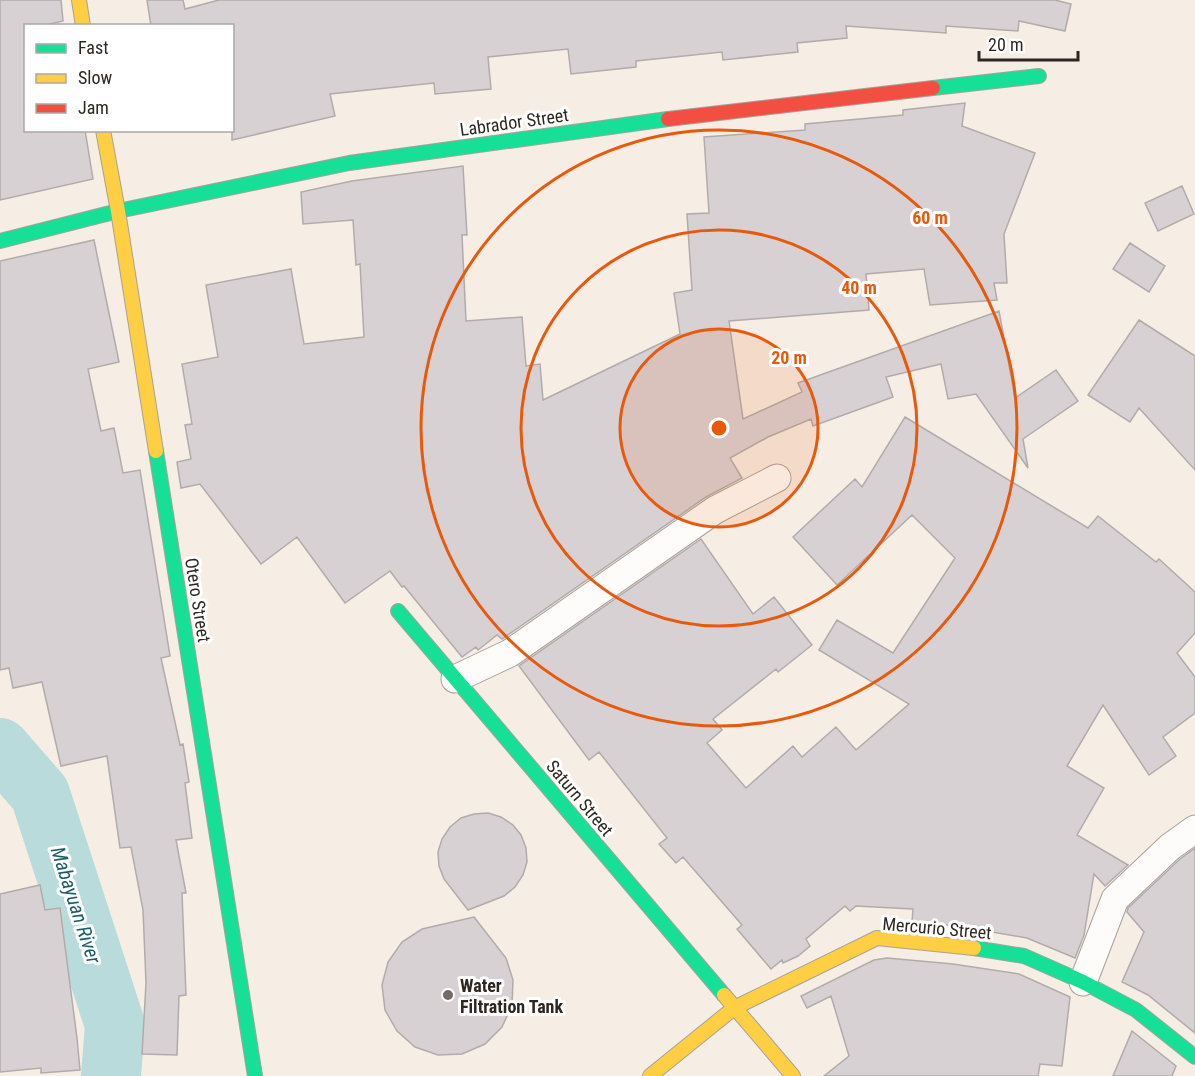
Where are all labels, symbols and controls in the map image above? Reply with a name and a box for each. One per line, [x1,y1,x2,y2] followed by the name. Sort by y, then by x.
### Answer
[24,24,234,132] legend
[979,24,1078,62] scale bar
[988,34,1023,55] text: 20 m
[78,37,109,58] text: Fast
[78,67,113,88] text: Slow
[78,97,109,118] text: Jam
[458,104,570,140] street label: Labrador Street
[912,207,948,228] text: 60 m
[841,277,877,298] text: 40 m
[771,347,807,368] text: 20 m
[709,418,729,438] centre of rings
[181,556,215,644] street label: Otero Street
[542,756,618,840] street label: Saturn Street
[46,844,106,967] water label: Mabayuan River
[882,913,992,943] street label: Mercurio Street
[460,975,563,1017] place label: Water Filtration Tank
[441,988,455,1002] marker: Water Filtration Tank

